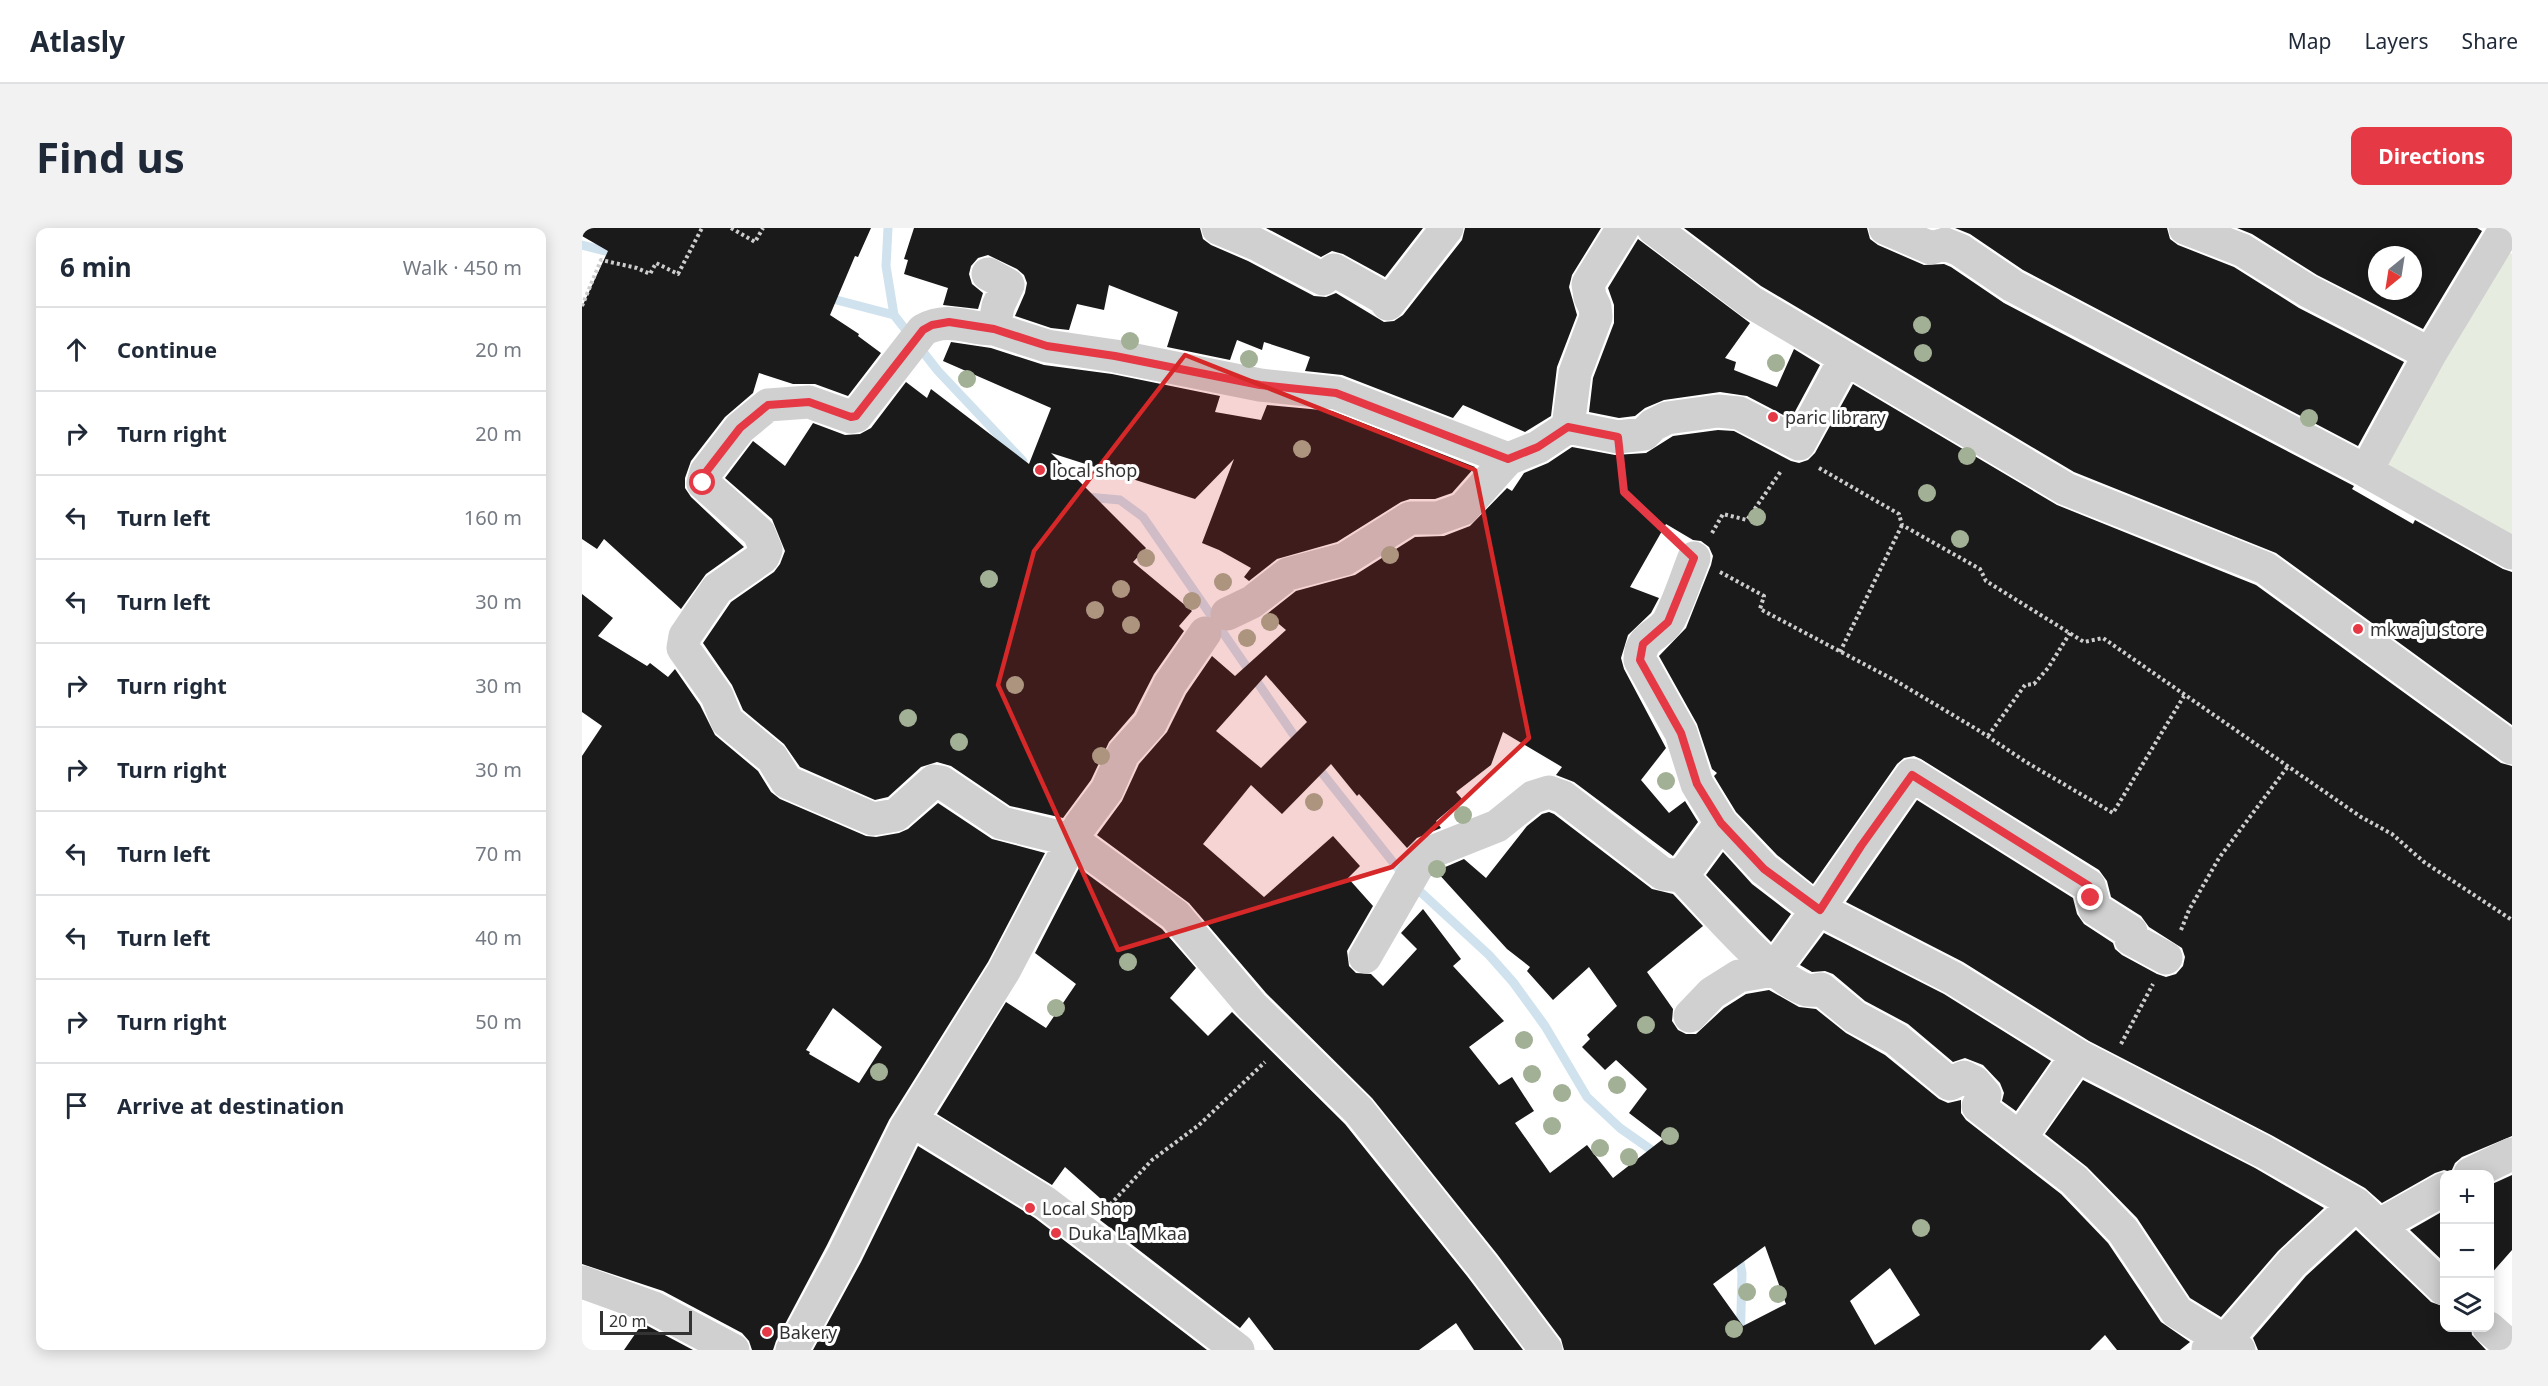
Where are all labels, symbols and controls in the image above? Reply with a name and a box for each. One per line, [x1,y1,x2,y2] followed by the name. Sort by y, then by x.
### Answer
[30,22,125,60] text: Atlasly
[2288,27,2332,55] text: Map
[2365,27,2429,55] text: Layers
[2462,27,2518,55] text: Share
[2351,127,2512,185] button: Directions
[36,128,185,185] text: Find us
[2368,246,2422,300] north arrow
[60,249,132,285] text: 6 min
[403,254,522,281] text: Walk · 450 m
[60,333,93,366] icon: ahead
[117,334,217,364] text: Continue
[475,336,522,363] text: 20 m
[1785,405,1887,429] place label: paric library
[1766,410,1780,424] marker: paric library
[60,417,93,450] icon: right
[117,418,227,448] text: Turn right
[475,420,522,447] text: 20 m
[1052,458,1137,482] place label: local shop
[1033,463,1047,477] marker: local shop
[689,469,715,495] route start
[60,501,93,534] icon: left
[117,502,211,532] text: Turn left
[464,504,522,531] text: 160 m
[60,585,93,618] icon: left
[117,586,211,616] text: Turn left
[475,588,522,615] text: 30 m
[2370,617,2484,641] place label: mkwaju store
[2351,622,2365,636] marker: mkwaju store
[60,669,93,702] icon: right
[117,670,227,700] text: Turn right
[475,672,522,699] text: 30 m
[60,753,93,786] icon: right
[117,754,227,784] text: Turn right
[475,756,522,783] text: 30 m
[60,837,93,870] icon: left
[117,838,211,868] text: Turn left
[475,840,522,867] text: 70 m
[2077,884,2103,910] route end
[60,921,93,954] icon: left
[117,922,211,952] text: Turn left
[475,924,522,951] text: 40 m
[60,1005,93,1038] icon: right
[117,1006,227,1036] text: Turn right
[475,1008,522,1035] text: 50 m
[60,1089,93,1122] icon: arrive
[117,1090,344,1120] text: Arrive at destination
[2440,1170,2494,1332] map controls
[2440,1170,2494,1224] button: +
[1042,1196,1133,1220] place label: Local Shop
[1023,1201,1037,1215] marker: Local Shop
[1068,1221,1187,1245] place label: Duka La Mkaa
[2440,1224,2494,1278] button: −
[1049,1226,1063,1240] marker: Duka La Mkaa
[2440,1278,2494,1332] button: layers
[600,1308,692,1336] scale bar
[609,1310,646,1332] text: 20 m
[779,1320,838,1344] place label: Bakery
[760,1325,774,1339] marker: Bakery

